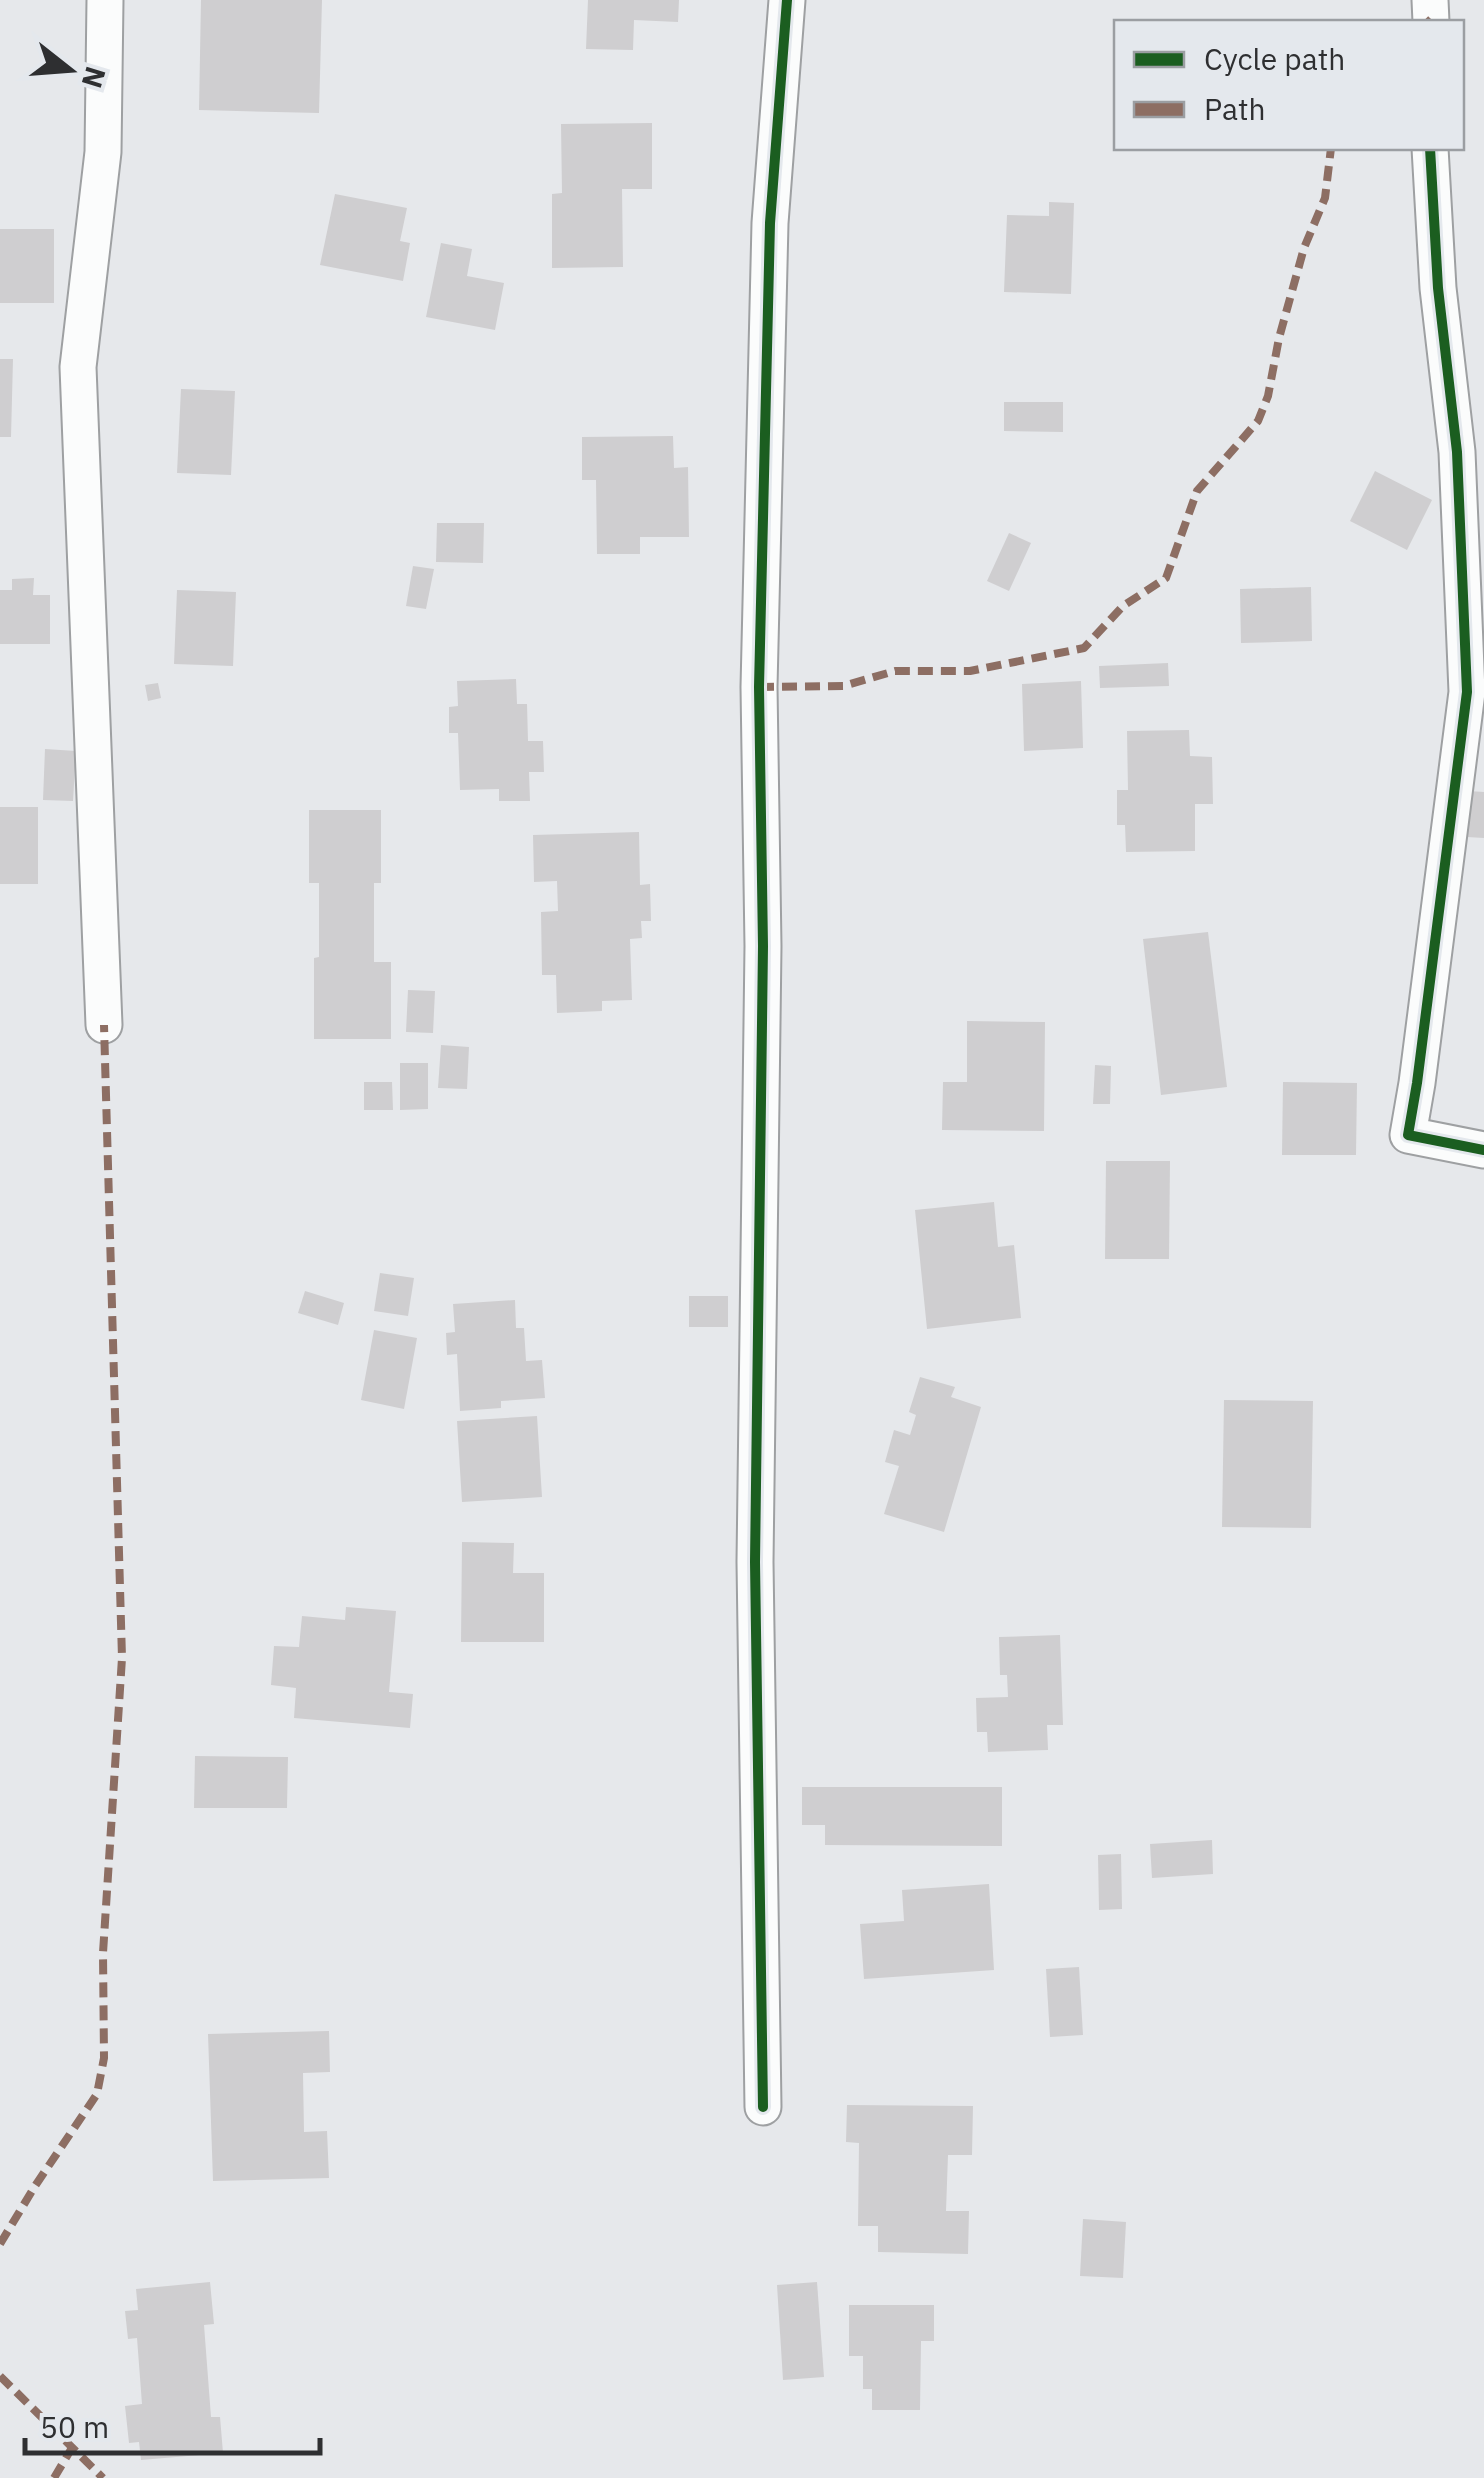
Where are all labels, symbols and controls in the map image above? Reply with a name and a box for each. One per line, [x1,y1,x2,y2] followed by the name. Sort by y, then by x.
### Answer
[20,20,120,120] north arrow
[1114,20,1464,150] legend
[1204,39,1345,78] text: Cycle path
[74,62,115,93] text: N
[1204,89,1265,128] text: Path
[25,2393,320,2455] scale bar
[40,2407,109,2446] text: 50 m

